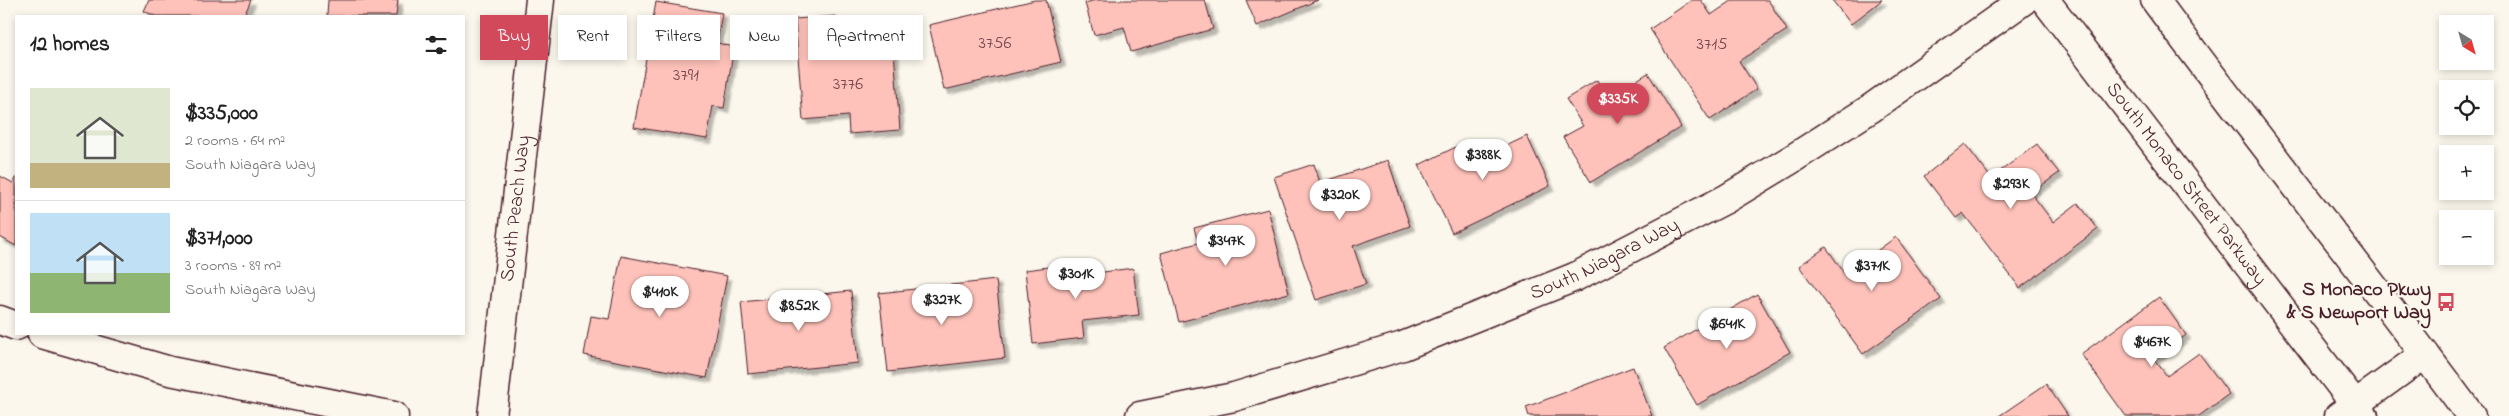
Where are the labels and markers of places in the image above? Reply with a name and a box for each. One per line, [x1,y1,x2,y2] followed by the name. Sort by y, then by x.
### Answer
[1583,82,1653,125] pin: $335K
[1448,138,1518,181] pin: $388K
[1976,168,2046,210] pin: $293K
[1305,178,1375,221] pin: $320K
[1191,224,1261,267] pin: $347K
[1837,250,1907,292] pin: $371K
[1041,258,1111,300] pin: $301K
[625,276,695,318] pin: $410K
[2286,276,2431,329] place label: S Monaco Pkwy & S Newport Way
[907,284,977,326] pin: $327K
[764,290,834,332] pin: $852K
[2435,291,2457,313] bus stop icon: S Monaco Pkwy & S Newport Way
[1692,308,1762,350] pin: $641K
[2117,326,2187,368] pin: $467K

